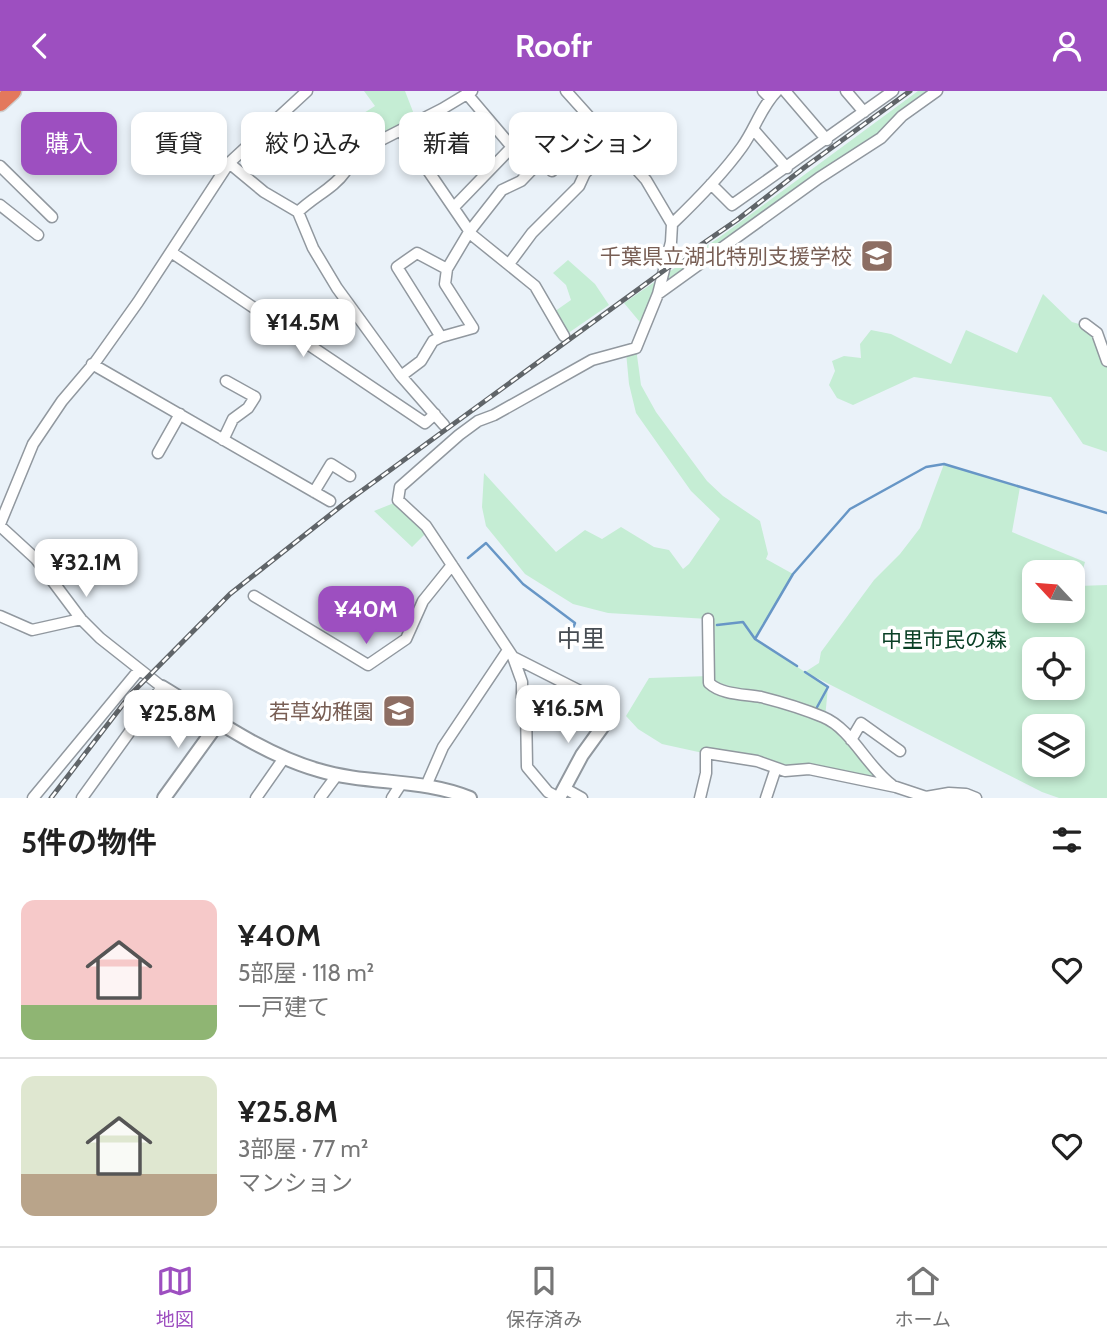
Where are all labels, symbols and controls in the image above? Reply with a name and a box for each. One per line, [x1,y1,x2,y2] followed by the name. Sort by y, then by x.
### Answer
[515,26,592,65] text: Roofr
[21,27,59,65] icon: back
[1048,27,1086,65] icon: person
[21,112,117,175] chip: 購入
[131,112,227,175] chip: 賃貸
[241,112,385,175] chip: 絞り込み
[399,112,495,175] chip: 新着
[509,112,677,175] chip: マンション
[858,237,896,275] school or university icon: 千葉県立湖北特別支援学校
[600,244,852,269] place label: 千葉県立湖北特別支援学校
[246,299,360,359] pin: ¥14.5M
[266,308,340,336] text: ¥14.5M
[29,539,143,599] pin: ¥32.1M
[51,548,121,576] text: ¥32.1M
[1022,560,1085,623] north arrow
[1022,560,1085,777] map controls
[325,587,407,646] pin: ¥40M
[334,595,398,623] text: ¥40M
[557,624,605,653] district label: 中里
[881,627,1007,652] park label: 中里市民の森
[1022,637,1085,700] button: locate
[511,685,625,745] pin: ¥16.5M
[121,691,235,750] pin: ¥25.8M
[380,692,418,730] school or university icon: 若草幼稚園
[532,694,604,722] text: ¥16.5M
[140,699,216,727] text: ¥25.8M
[269,699,374,724] place label: 若草幼稚園
[1022,714,1085,777] button: layers
[1048,821,1086,859] icon: filters
[21,824,157,861] text: 5件の物件
[238,917,321,954] text: ¥40M
[77,928,161,1012] icon: home
[1048,951,1086,989] icon: heart
[238,959,374,987] text: 5部屋 · 118 m²
[238,993,330,1021] text: 一戸建て
[238,1093,338,1130] text: ¥25.8M
[77,1104,161,1188] icon: home
[1048,1127,1086,1165] icon: heart
[238,1135,368,1163] text: 3部屋 · 77 m²
[238,1169,353,1197] text: マンション
[156,1262,194,1331] tab: 地図
[506,1262,582,1331] tab: 保存済み
[894,1262,951,1331] tab: ホーム

